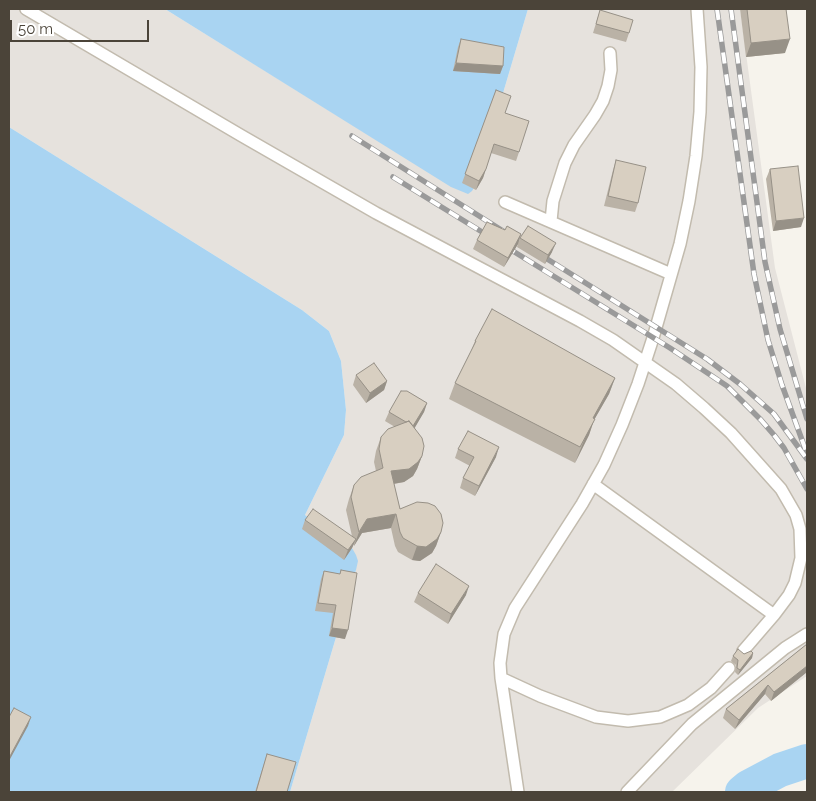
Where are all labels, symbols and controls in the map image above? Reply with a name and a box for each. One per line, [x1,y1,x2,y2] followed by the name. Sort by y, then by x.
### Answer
[12,10,151,42] scale bar
[18,20,53,38] text: 50 m

